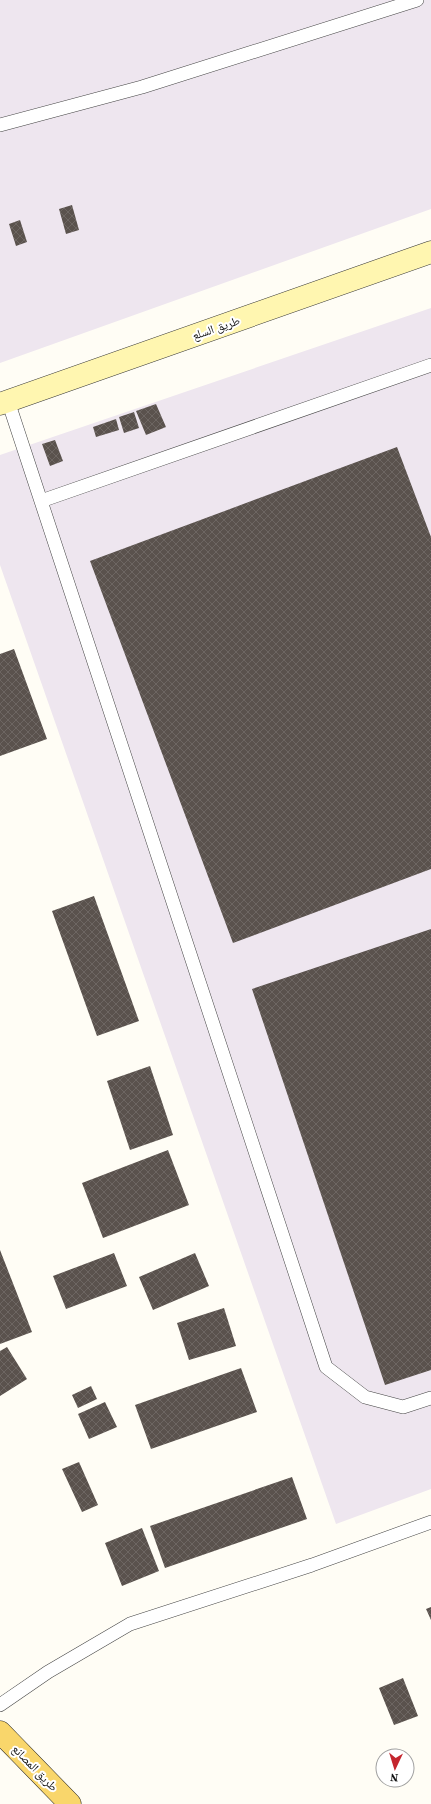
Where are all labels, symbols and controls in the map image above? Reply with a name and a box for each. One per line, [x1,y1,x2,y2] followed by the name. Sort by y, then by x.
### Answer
[190,312,242,344] street label: طريق السلع
[9,1741,61,1795] street label: طريق المصانع
[375,1748,415,1788] north arrow
[390,1770,399,1785] text: N

